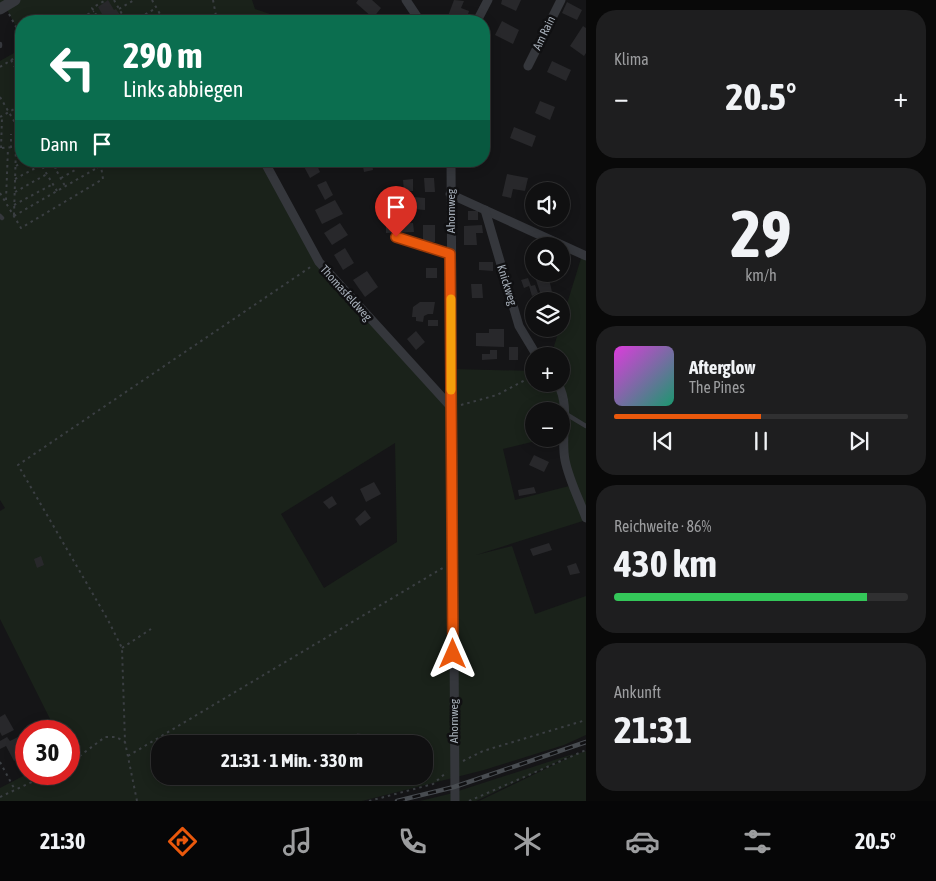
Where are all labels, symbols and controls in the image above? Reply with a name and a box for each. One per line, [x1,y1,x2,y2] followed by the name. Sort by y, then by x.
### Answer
[530,14,558,52] street label: Am Rain
[40,35,105,100] icon: left
[123,35,202,75] text: 290 m
[614,50,649,68] text: Klima
[726,75,796,118] text: 20.5°
[123,76,244,102] text: Links abbiegen
[614,81,629,113] text: −
[893,81,908,113] text: +
[88,130,116,158] icon: arrive
[40,133,78,155] text: Dann
[525,182,570,447] map controls
[525,182,570,227] button: sound
[375,186,417,237] pin
[444,188,458,233] street label: Ahornweg
[382,193,410,221] icon: arrive
[730,196,792,271] text: 29
[525,237,570,282] button: search
[317,262,375,324] street label: Thomasfeldweg
[494,263,520,308] street label: Knickweg
[745,266,777,284] text: km/h
[525,292,570,337] button: layers
[525,347,570,392] button: +
[689,356,756,378] text: Afterglow
[689,378,745,396] text: The Pines
[525,402,570,447] button: −
[649,427,677,455] icon: previous
[747,427,775,455] icon: pause
[845,427,873,455] icon: next
[614,517,711,535] text: Reichweite · 86%
[614,542,717,585] text: 430 km
[426,627,478,679] position arrow
[614,683,661,701] text: Ankunft
[447,698,461,743] street label: Ahornweg
[614,708,692,751] text: 21:31
[15,720,80,785] speed limit sign: 30
[221,749,363,771] text: 21:31 · 1 Min. · 330 m
[165,824,200,859] icon: directions
[280,824,315,859] icon: music
[395,824,430,859] icon: phone
[510,824,545,859] icon: climate
[625,824,660,859] icon: car
[740,824,775,859] icon: filters
[40,828,85,854] text: 21:30
[855,828,896,854] text: 20.5°

